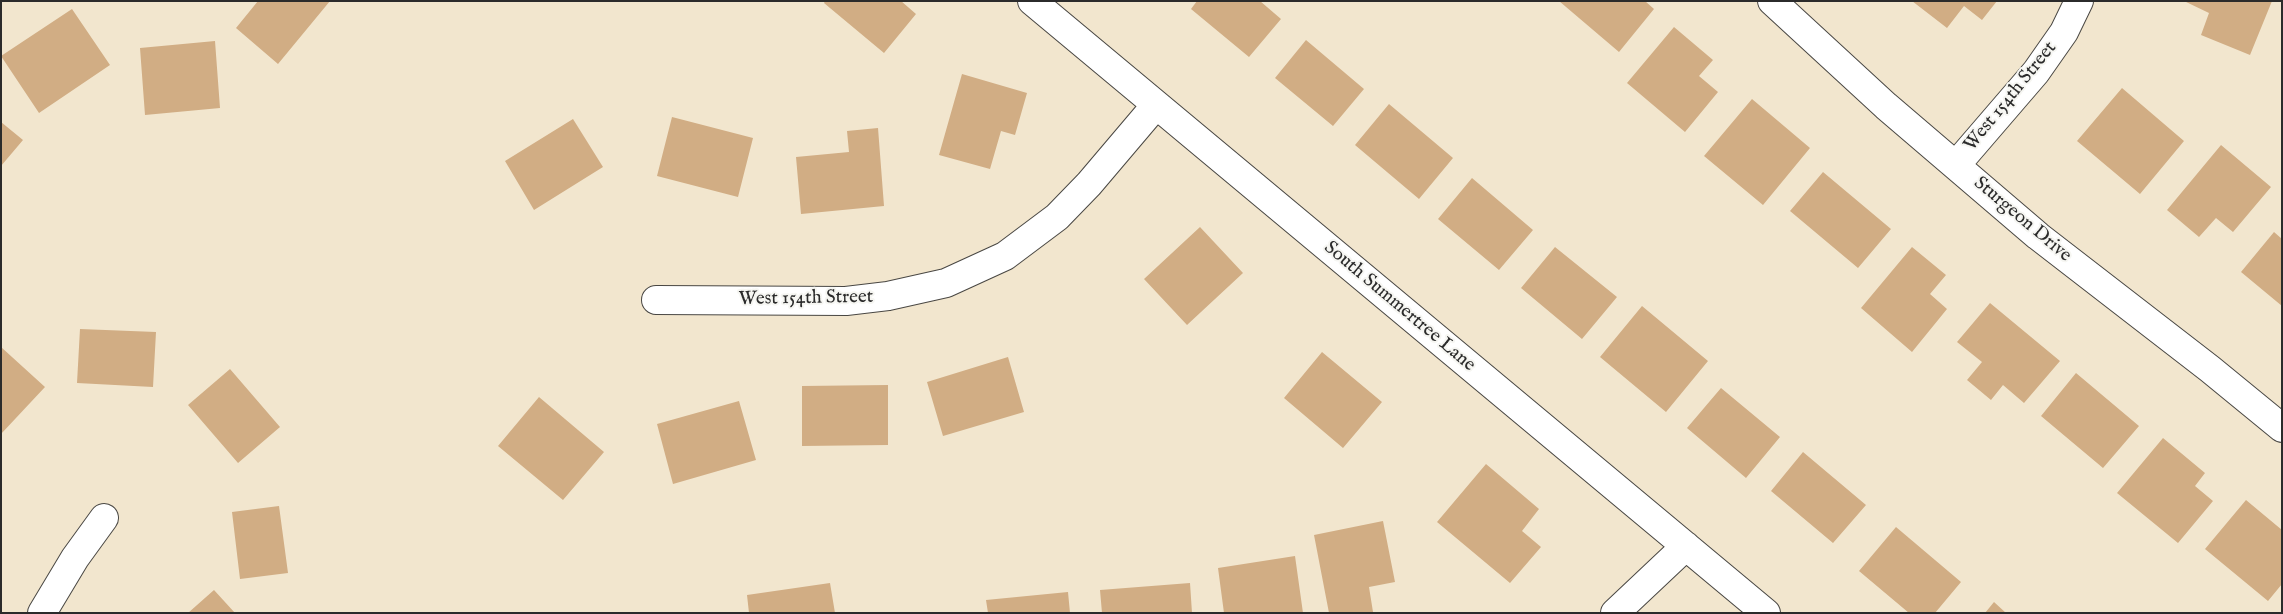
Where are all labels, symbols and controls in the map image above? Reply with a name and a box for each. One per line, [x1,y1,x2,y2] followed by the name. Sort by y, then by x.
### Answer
[1960,38,2062,156] street label: West 154th Street
[1968,172,2076,268] street label: Sturgeon Drive
[1319,237,1479,377] street label: South Summertree Lane
[739,286,873,312] street label: West 154th Street

